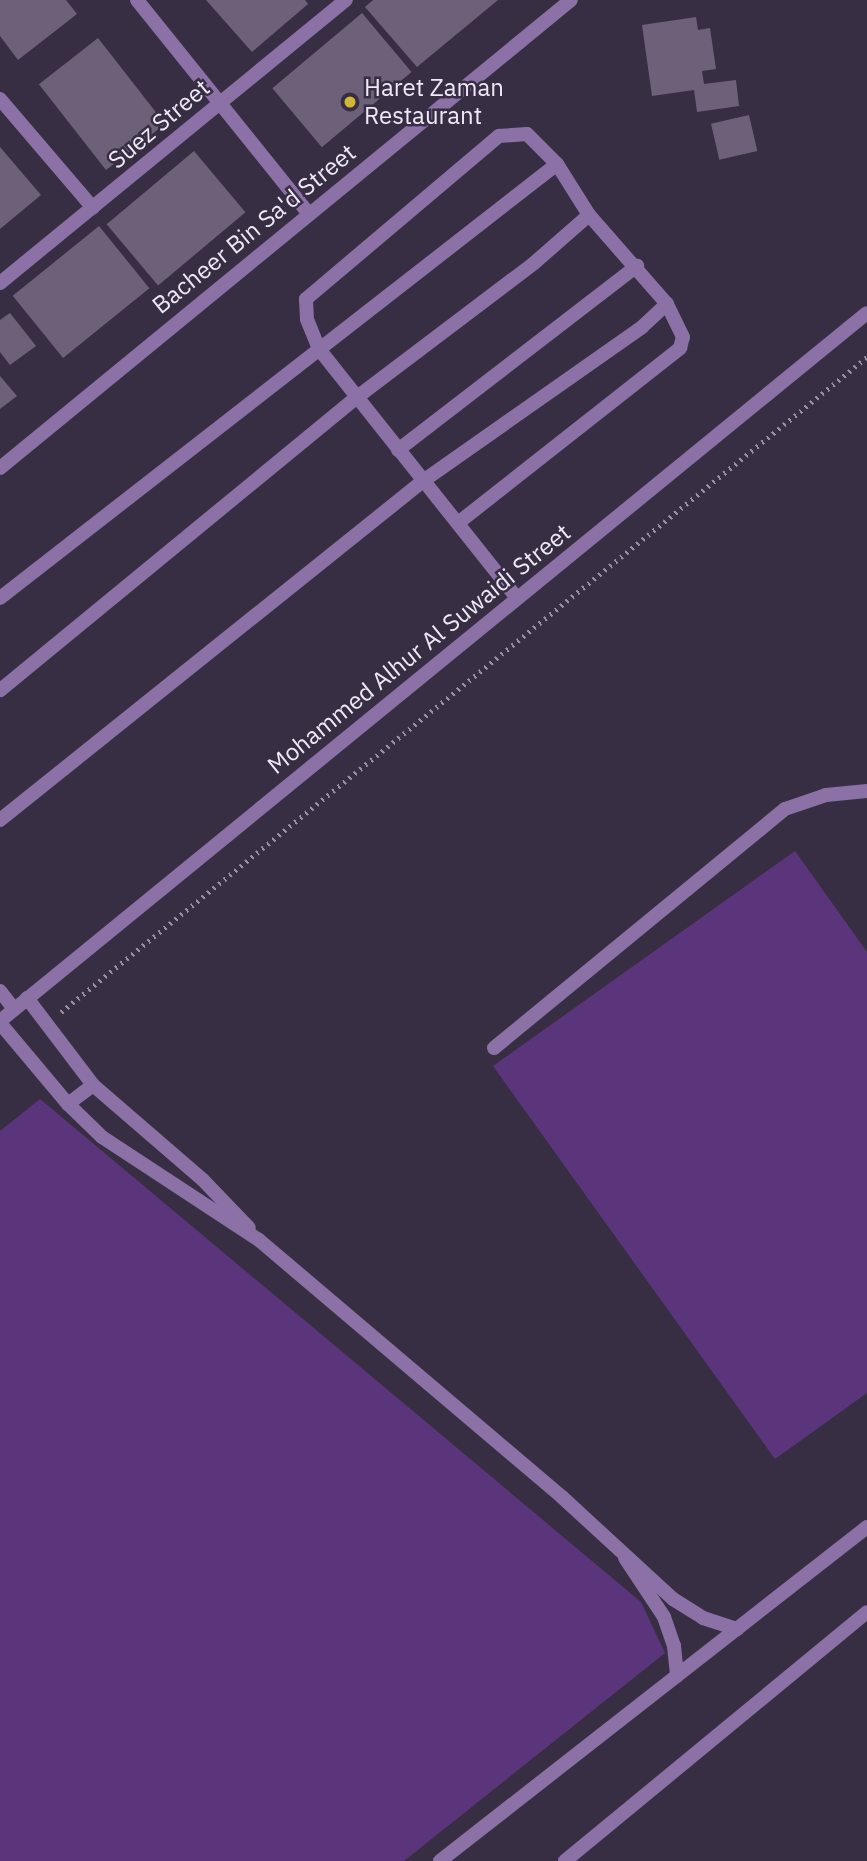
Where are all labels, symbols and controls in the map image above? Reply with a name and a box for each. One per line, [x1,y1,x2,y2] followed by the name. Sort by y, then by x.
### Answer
[103,73,215,175] street label: Suez Street
[364,74,504,130] place label: Haret Zaman Restaurant
[342,94,358,110] marker: Haret Zaman Restaurant
[147,138,361,320] street label: Bacheer Bin Sa'd Street
[262,518,576,780] street label: Mohammed Alhur Al Suwaidi Street

